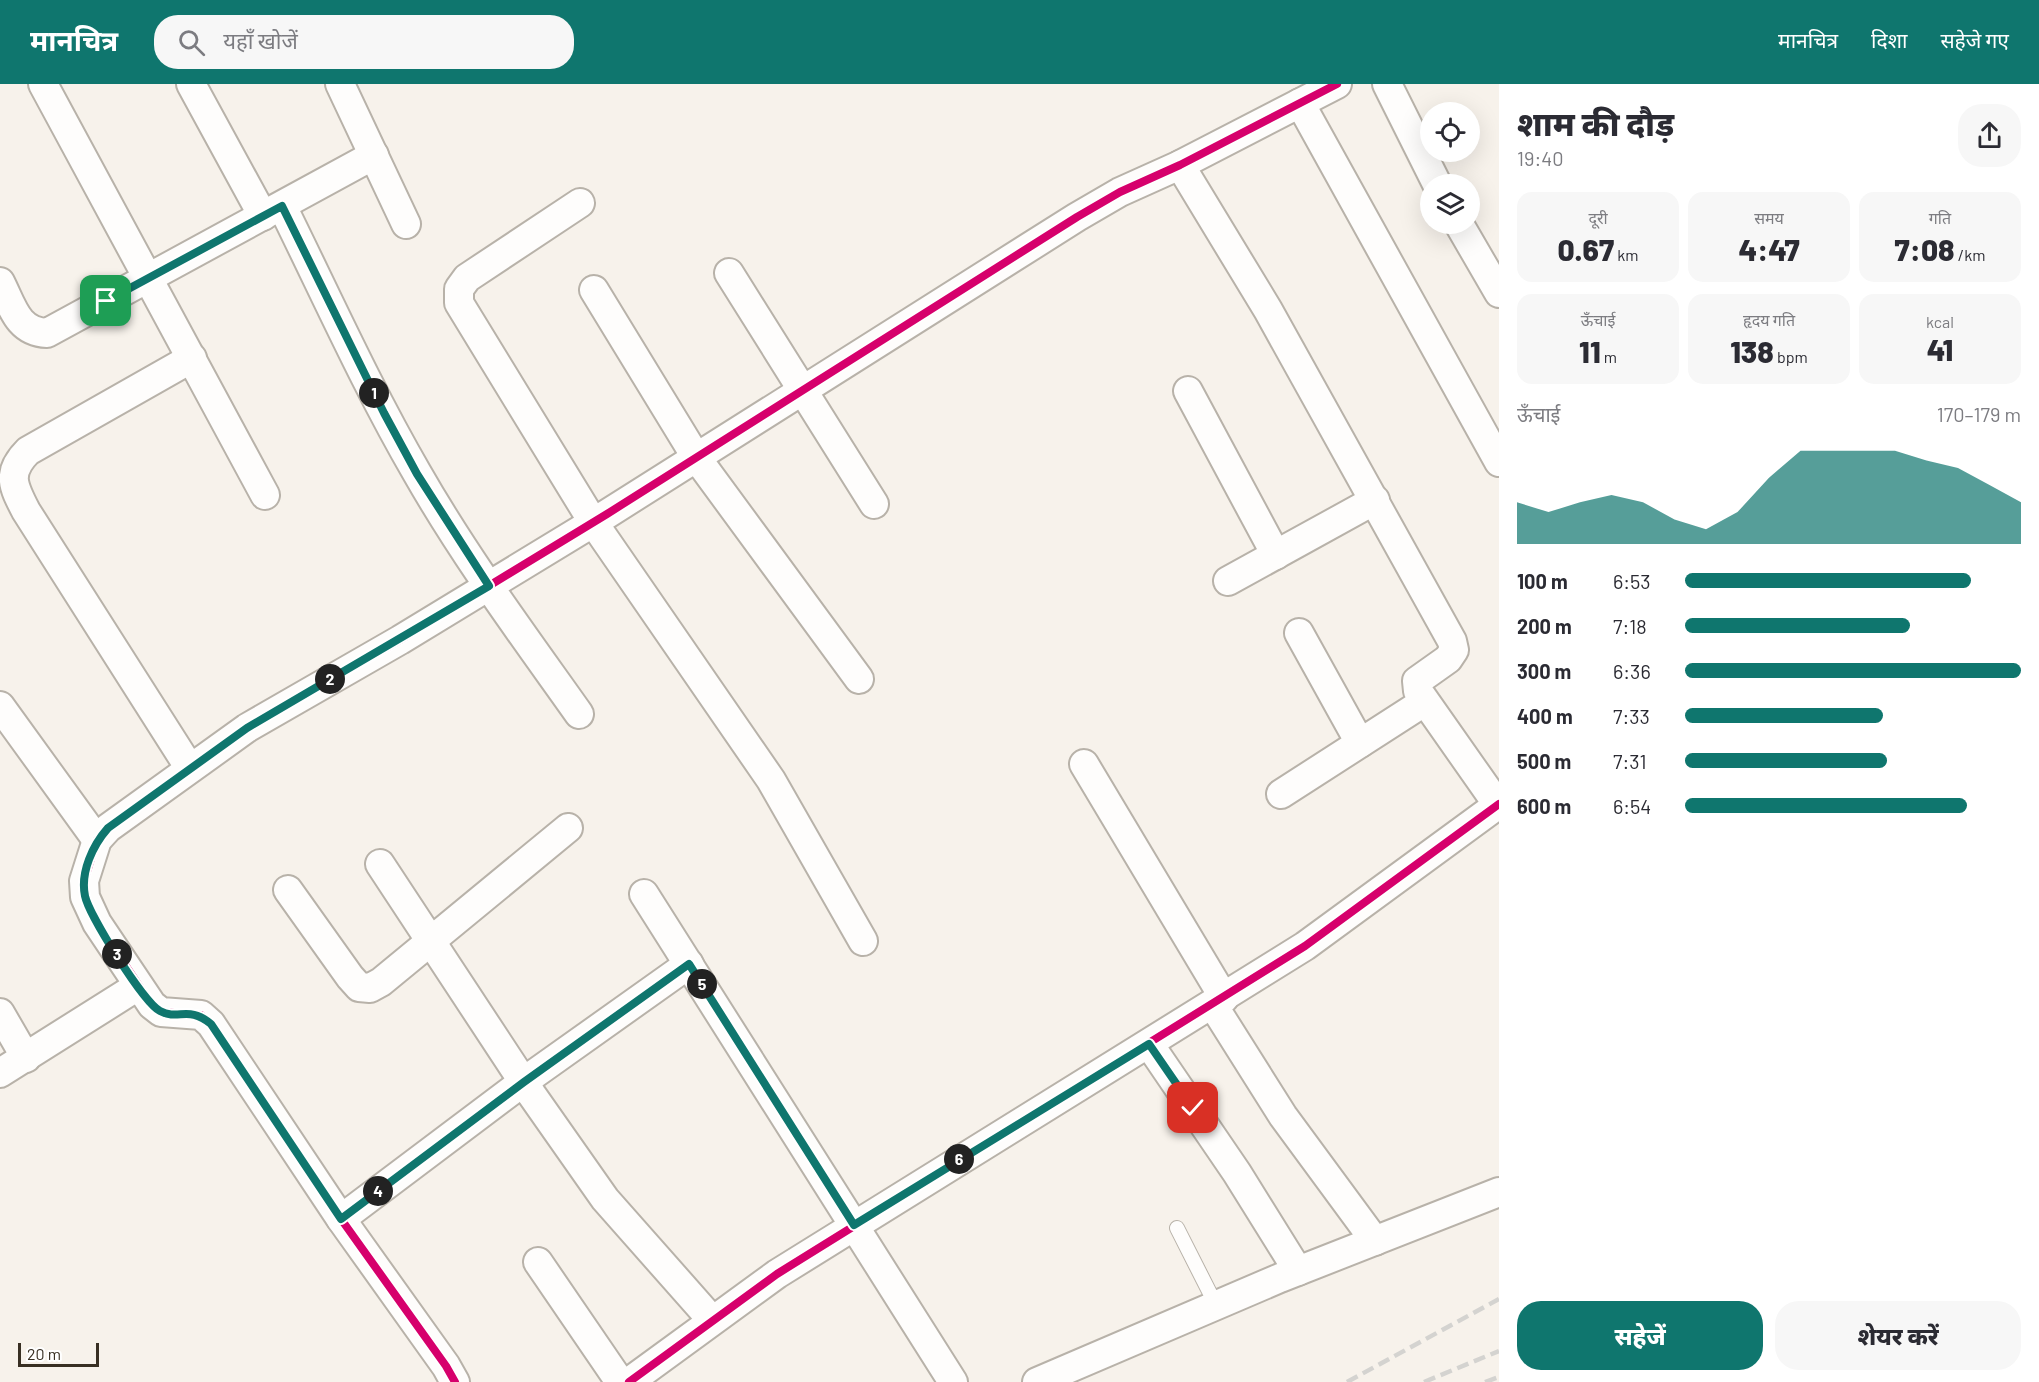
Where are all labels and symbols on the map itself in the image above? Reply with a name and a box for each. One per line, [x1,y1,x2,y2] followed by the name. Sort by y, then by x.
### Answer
[80,275,131,326] pin
[359,378,389,408] pin: 1
[315,664,345,694] pin: 2
[102,939,132,969] pin: 3
[687,969,717,999] pin: 5
[1167,1082,1218,1133] pin
[944,1144,974,1174] pin: 6
[363,1176,393,1206] pin: 4
[18,1340,99,1368] scale bar

